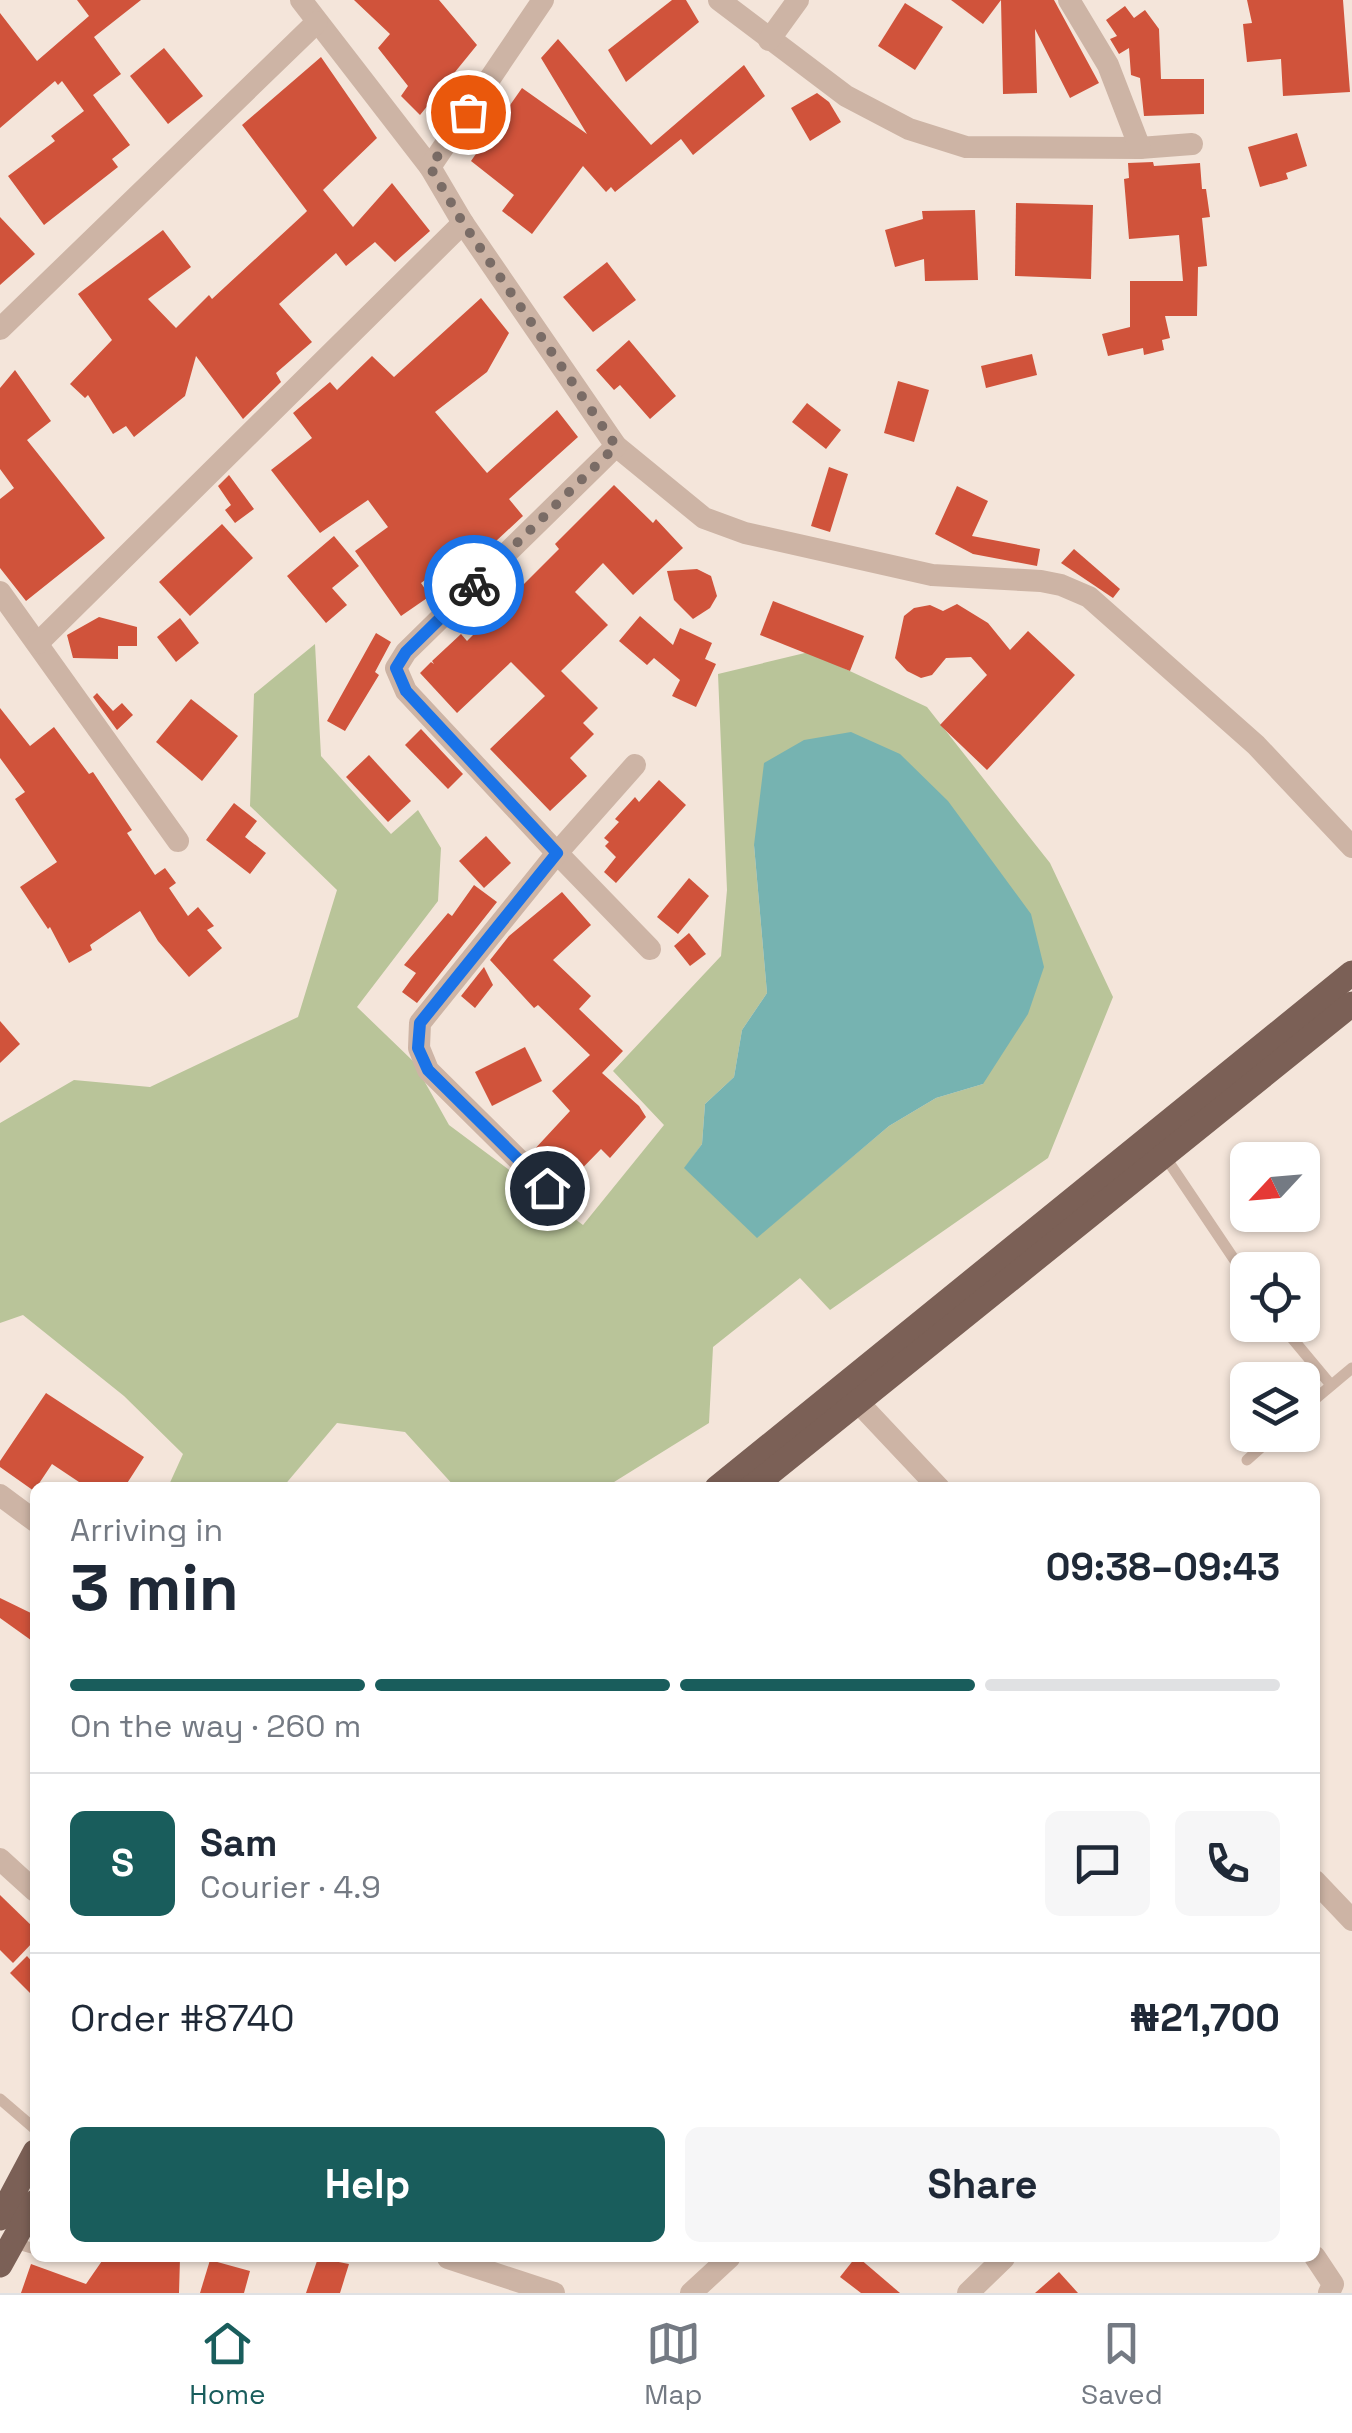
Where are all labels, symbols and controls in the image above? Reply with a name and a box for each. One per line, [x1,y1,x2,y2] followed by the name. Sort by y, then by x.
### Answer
[426,70,511,155] pin
[441,85,496,140] icon: bag
[424,535,524,635] courier
[447,558,502,613] icon: bike
[1230,1142,1320,1232] north arrow
[1230,1142,1320,1452] map controls
[505,1146,590,1231] pin
[520,1161,575,1216] icon: home
[1230,1252,1320,1342] button: locate
[1230,1362,1320,1452] button: layers
[70,1510,223,1550] text: Arriving in
[1046,1543,1280,1591] text: 09:38–09:43
[70,1546,239,1629] text: 3 min
[70,1706,361,1746] text: On the way · 260 m
[1045,1811,1150,1916] button: chat
[1175,1811,1280,1916] button: phone
[200,1819,277,1867] text: Sam
[111,1839,134,1887] text: S
[200,1867,381,1907] text: Courier · 4.9
[70,1994,295,2042] text: Order #8740
[1130,1994,1280,2042] text: ₦21,700
[70,2127,665,2242] button: Help
[685,2127,1280,2242] button: Share
[189,2316,266,2412] tab: Home
[644,2316,703,2412] tab: Map
[1081,2316,1163,2412] tab: Saved

